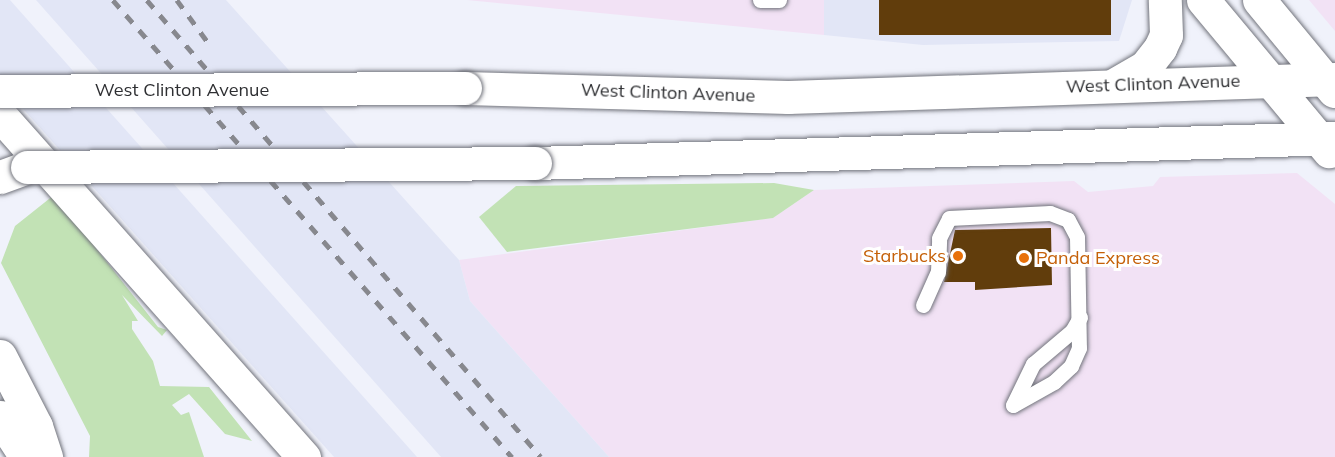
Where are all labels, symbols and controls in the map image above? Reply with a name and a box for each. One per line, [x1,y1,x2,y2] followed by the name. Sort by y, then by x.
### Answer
[1065,70,1241,98] street label: West Clinton Avenue
[95,79,269,101] street label: West Clinton Avenue
[580,79,756,107] street label: West Clinton Avenue
[863,245,946,267] place label: Starbucks
[1036,247,1160,269] place label: Panda Express
[951,249,965,263] marker: Starbucks
[1017,251,1031,265] marker: Panda Express

